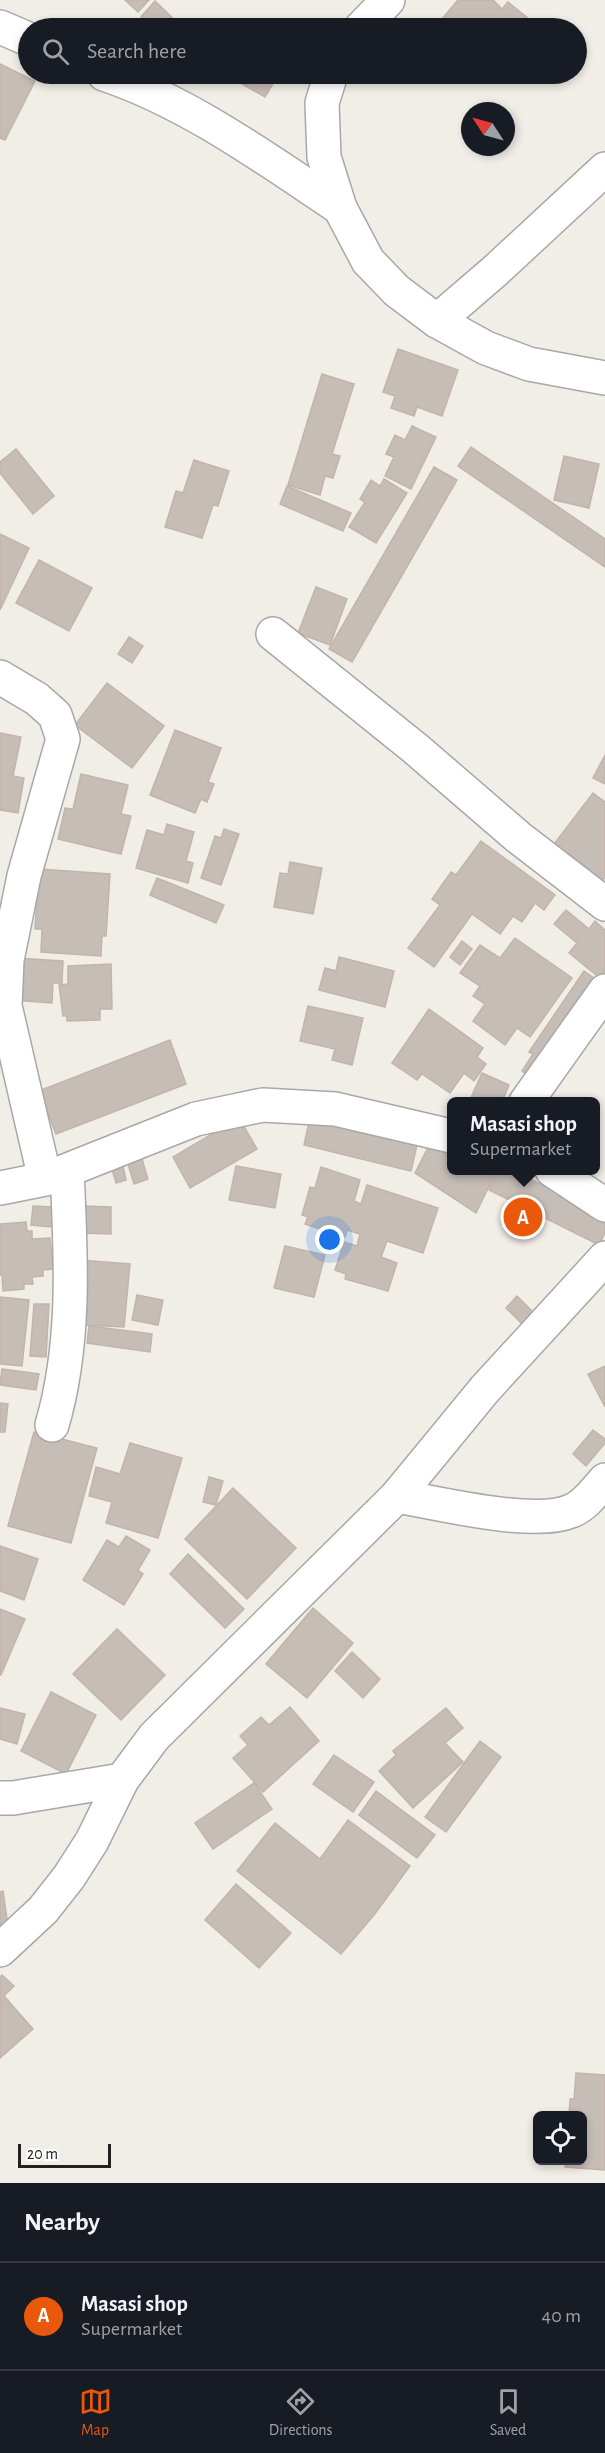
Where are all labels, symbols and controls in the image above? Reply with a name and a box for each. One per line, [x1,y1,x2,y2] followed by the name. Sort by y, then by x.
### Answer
[18,18,587,84] search box
[39,35,72,68] icon: search
[87,40,186,62] text: Search here
[461,102,515,156] north arrow
[447,1097,600,1175] popup
[470,1113,577,1135] text: Masasi shop
[470,1139,571,1159] text: Supermarket
[504,1194,542,1240] pin: A
[315,1225,344,1254] your location
[533,2111,587,2165] map controls
[533,2111,587,2165] button: locate
[18,2141,111,2168] scale bar
[27,2146,58,2162] text: 20 m
[24,2209,100,2235] text: Nearby
[81,2293,188,2315] text: Masasi shop
[38,2306,50,2326] text: A
[542,2306,581,2326] text: 40 m
[81,2319,182,2339] text: Supermarket
[79,2385,112,2440] tab: Map
[269,2385,333,2440] tab: Directions
[490,2385,526,2440] tab: Saved

